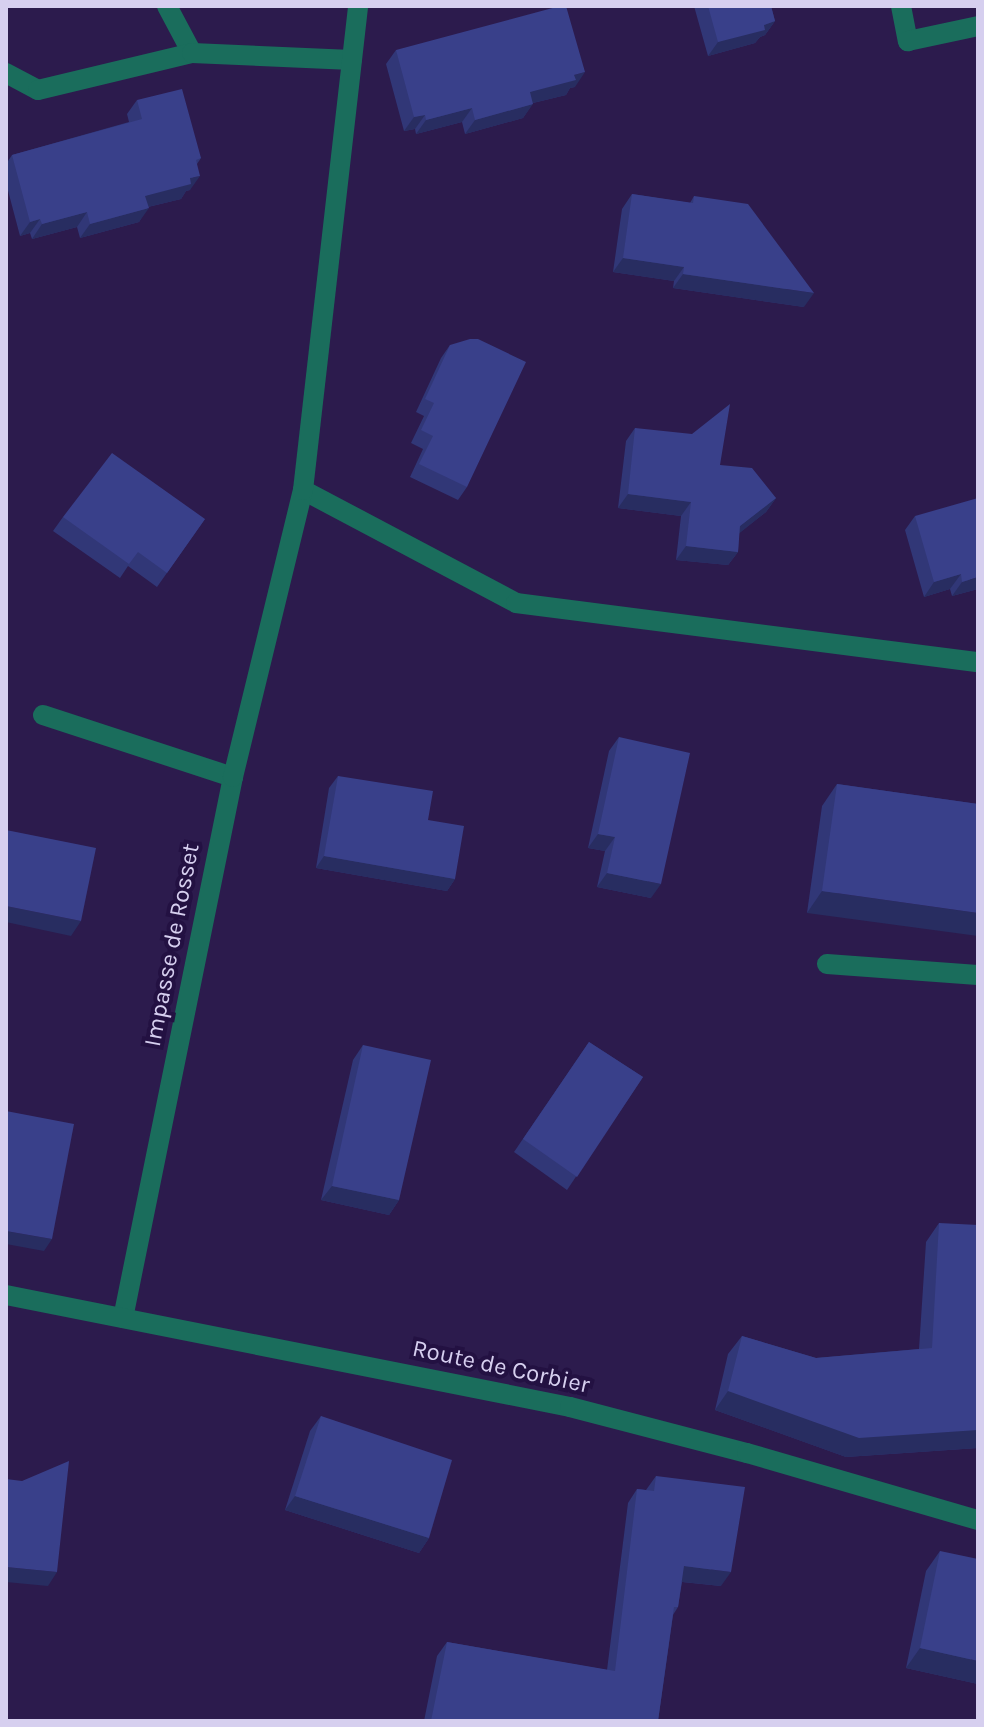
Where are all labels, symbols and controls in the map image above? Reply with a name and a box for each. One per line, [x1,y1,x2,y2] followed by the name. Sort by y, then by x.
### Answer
[138,841,206,1049] street label: Impasse de Rosset
[410,1334,592,1400] street label: Route de Corbier

